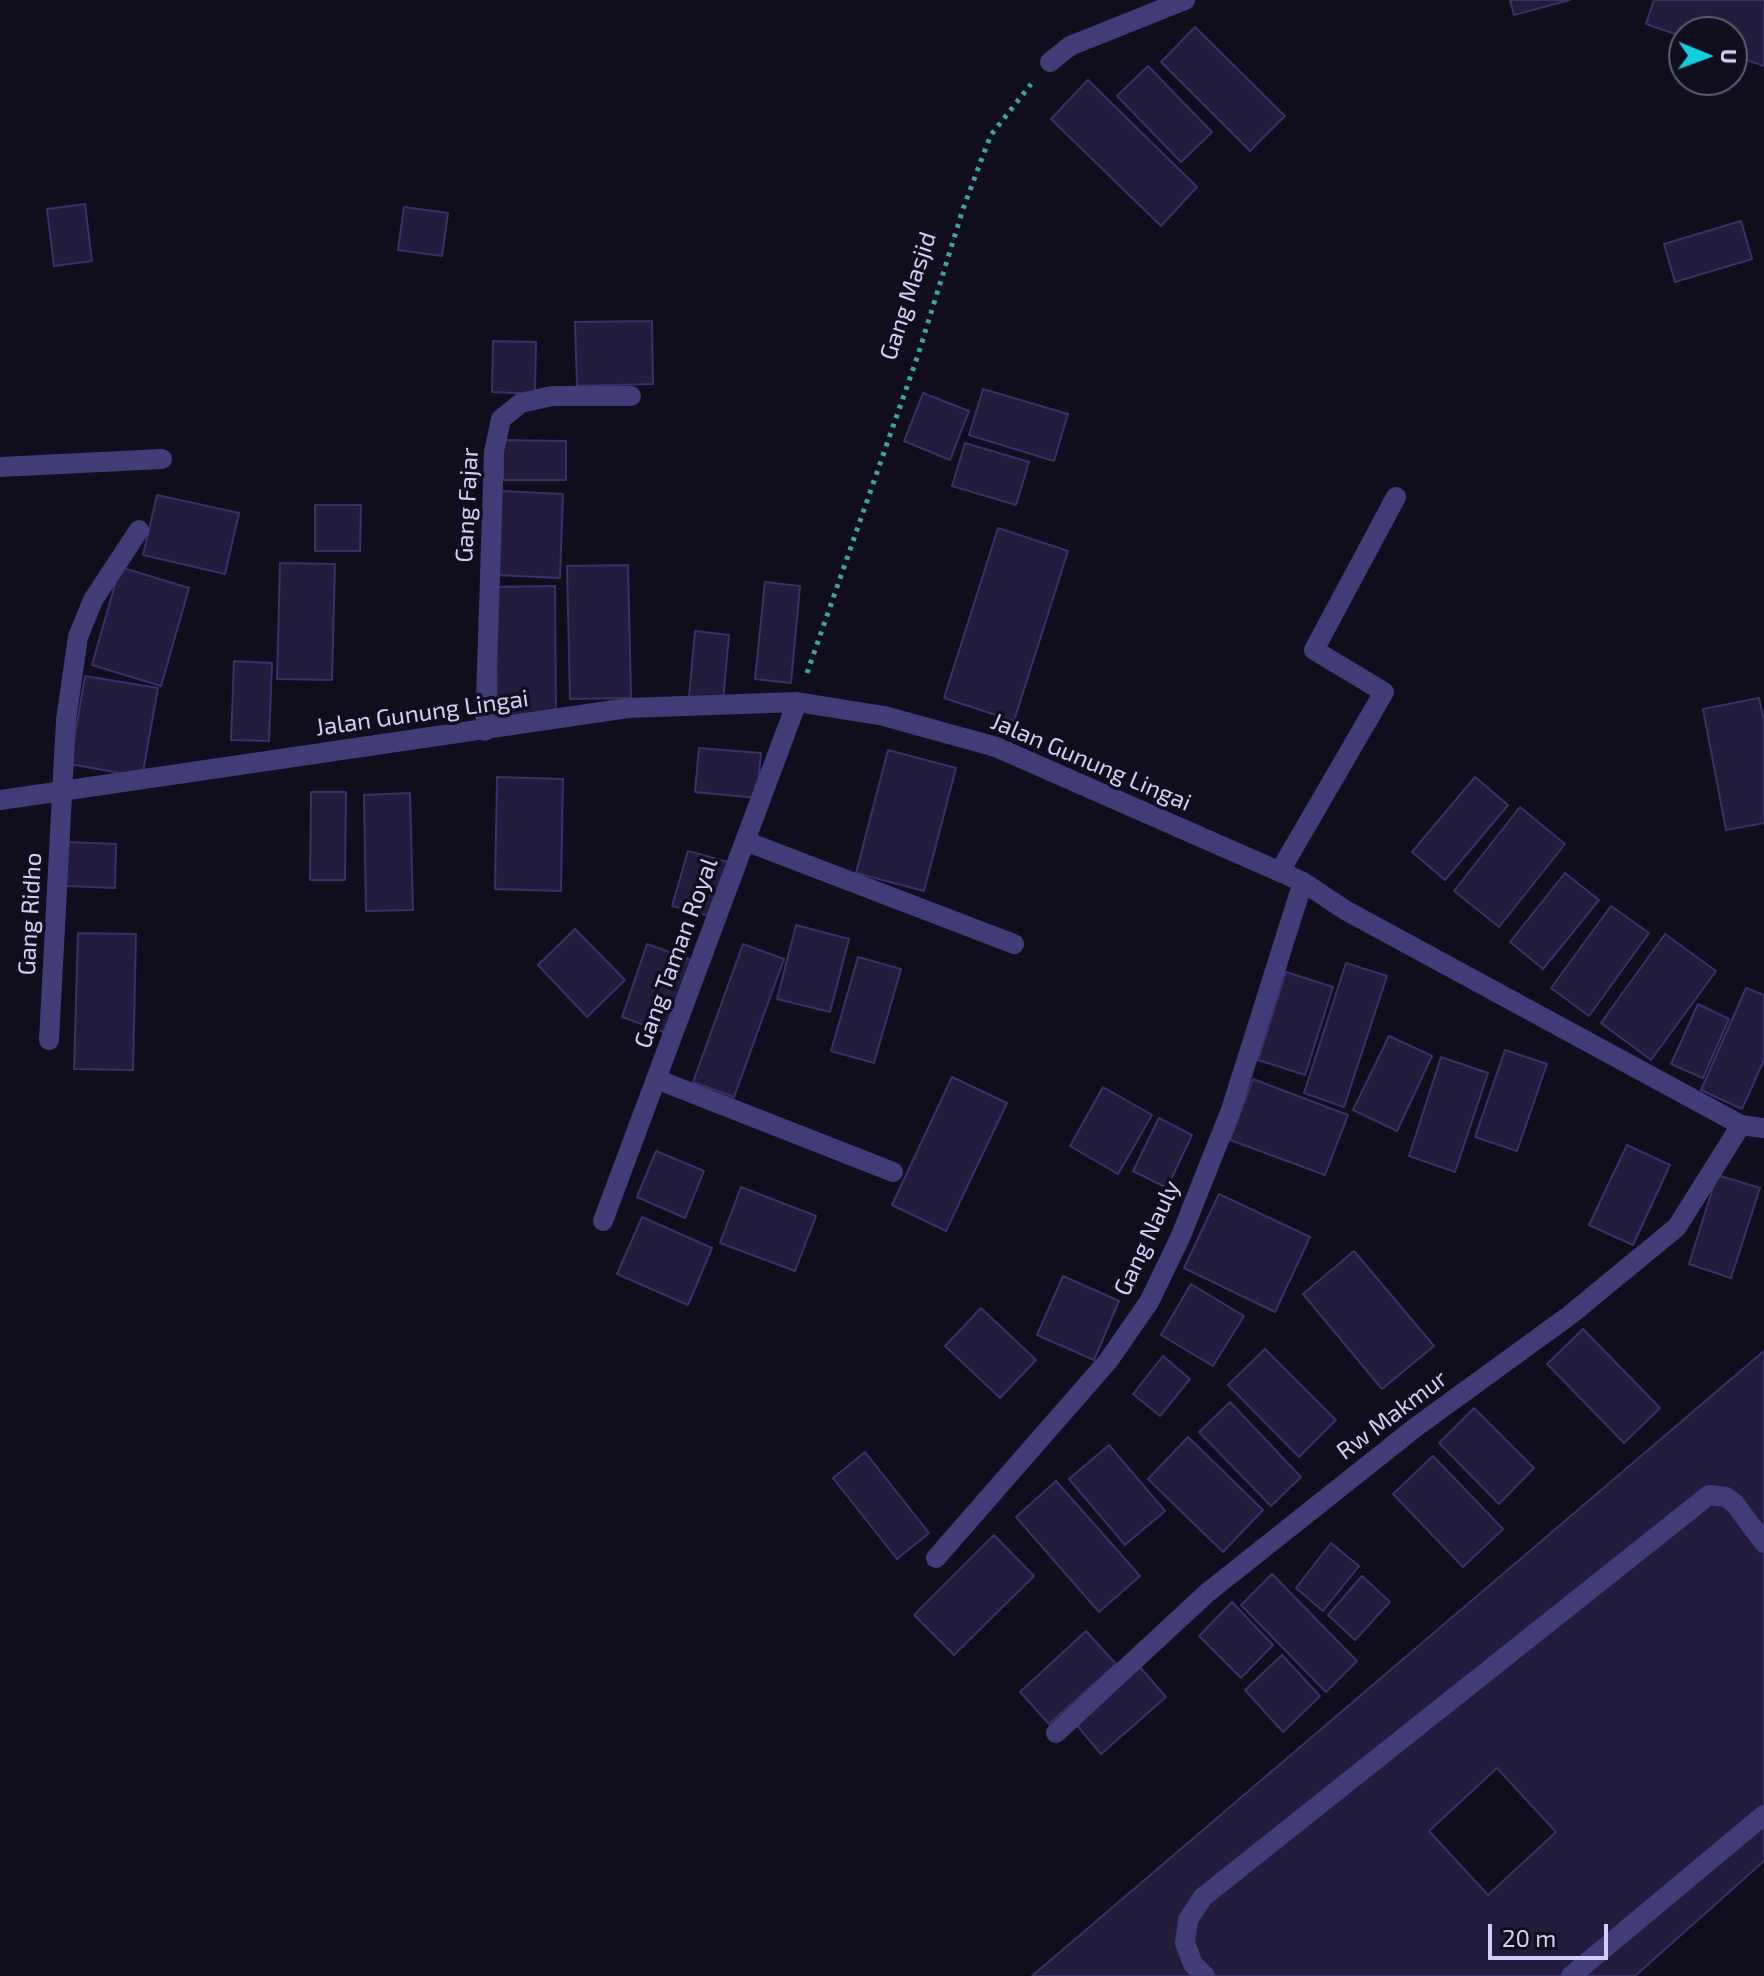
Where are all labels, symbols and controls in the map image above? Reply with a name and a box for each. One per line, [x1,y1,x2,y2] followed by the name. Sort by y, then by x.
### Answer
[1668,16,1748,96] north arrow
[1717,49,1743,64] text: U
[874,228,942,364] street label: Gang Masjid
[450,447,484,563] street label: Gang Fajar
[314,684,530,742] street label: Jalan Gunung Lingai
[987,707,1195,817] street label: Jalan Gunung Lingai
[12,852,48,976] street label: Gang Ridho
[628,854,724,1052] street label: Gang Taman Royal
[1108,1176,1186,1300] street label: Gang Nauly
[1331,1364,1453,1466] street label: Rw Makmur
[1492,1908,1612,1958] scale bar
[1502,1923,1556,1952] text: 20 m

